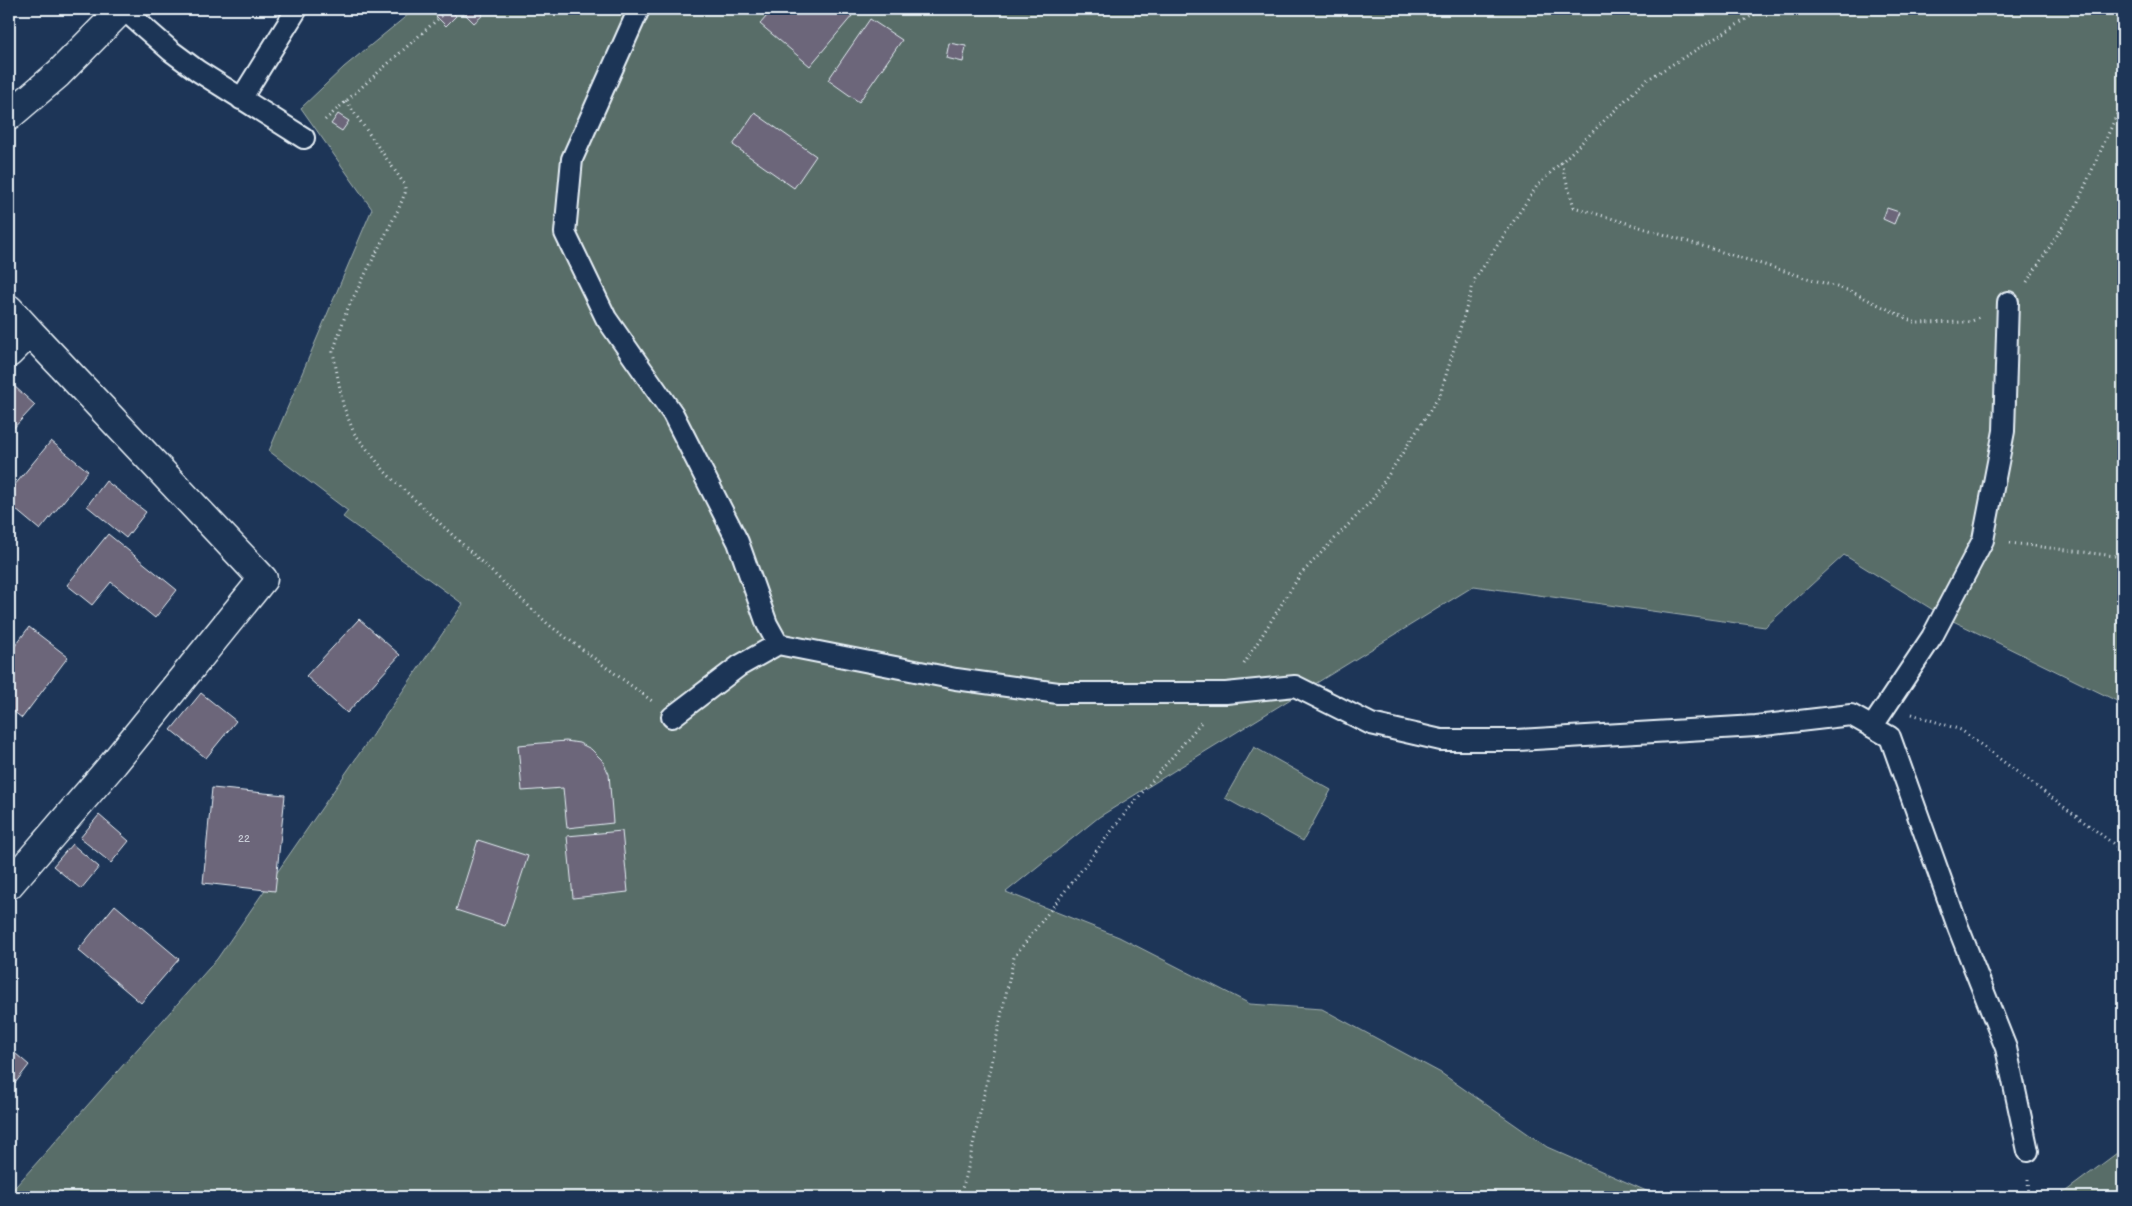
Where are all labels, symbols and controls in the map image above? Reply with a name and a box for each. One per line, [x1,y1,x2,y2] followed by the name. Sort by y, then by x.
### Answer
[238,833,250,845] house number: 22

